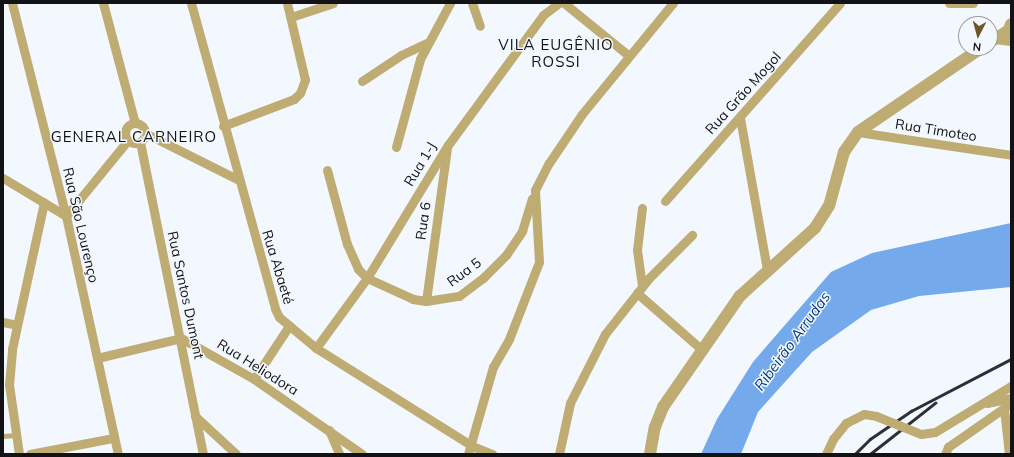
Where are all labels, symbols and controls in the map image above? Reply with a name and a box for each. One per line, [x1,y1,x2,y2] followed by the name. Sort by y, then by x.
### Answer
[958,16,998,56] north arrow
[498,35,614,70] district label: VILA EUGÊNIO ROSSI
[972,40,982,54] text: N
[702,48,784,138] street label: Rua Grão Mogol
[894,115,978,145] street label: Rua Timoteo
[51,128,217,146] district label: GENERAL CARNEIRO
[400,139,440,189] street label: Rua 1-J
[60,166,102,284] street label: Rua São Lourenço
[412,201,434,241] street label: Rua 6
[259,228,297,306] street label: Rua Abaeté
[164,229,208,361] street label: Rua Santos Dumont
[444,254,484,290] street label: Rua 5
[750,288,834,394] water label: Ribeirão Arrudas
[214,335,302,399] street label: Rua Heliodora

